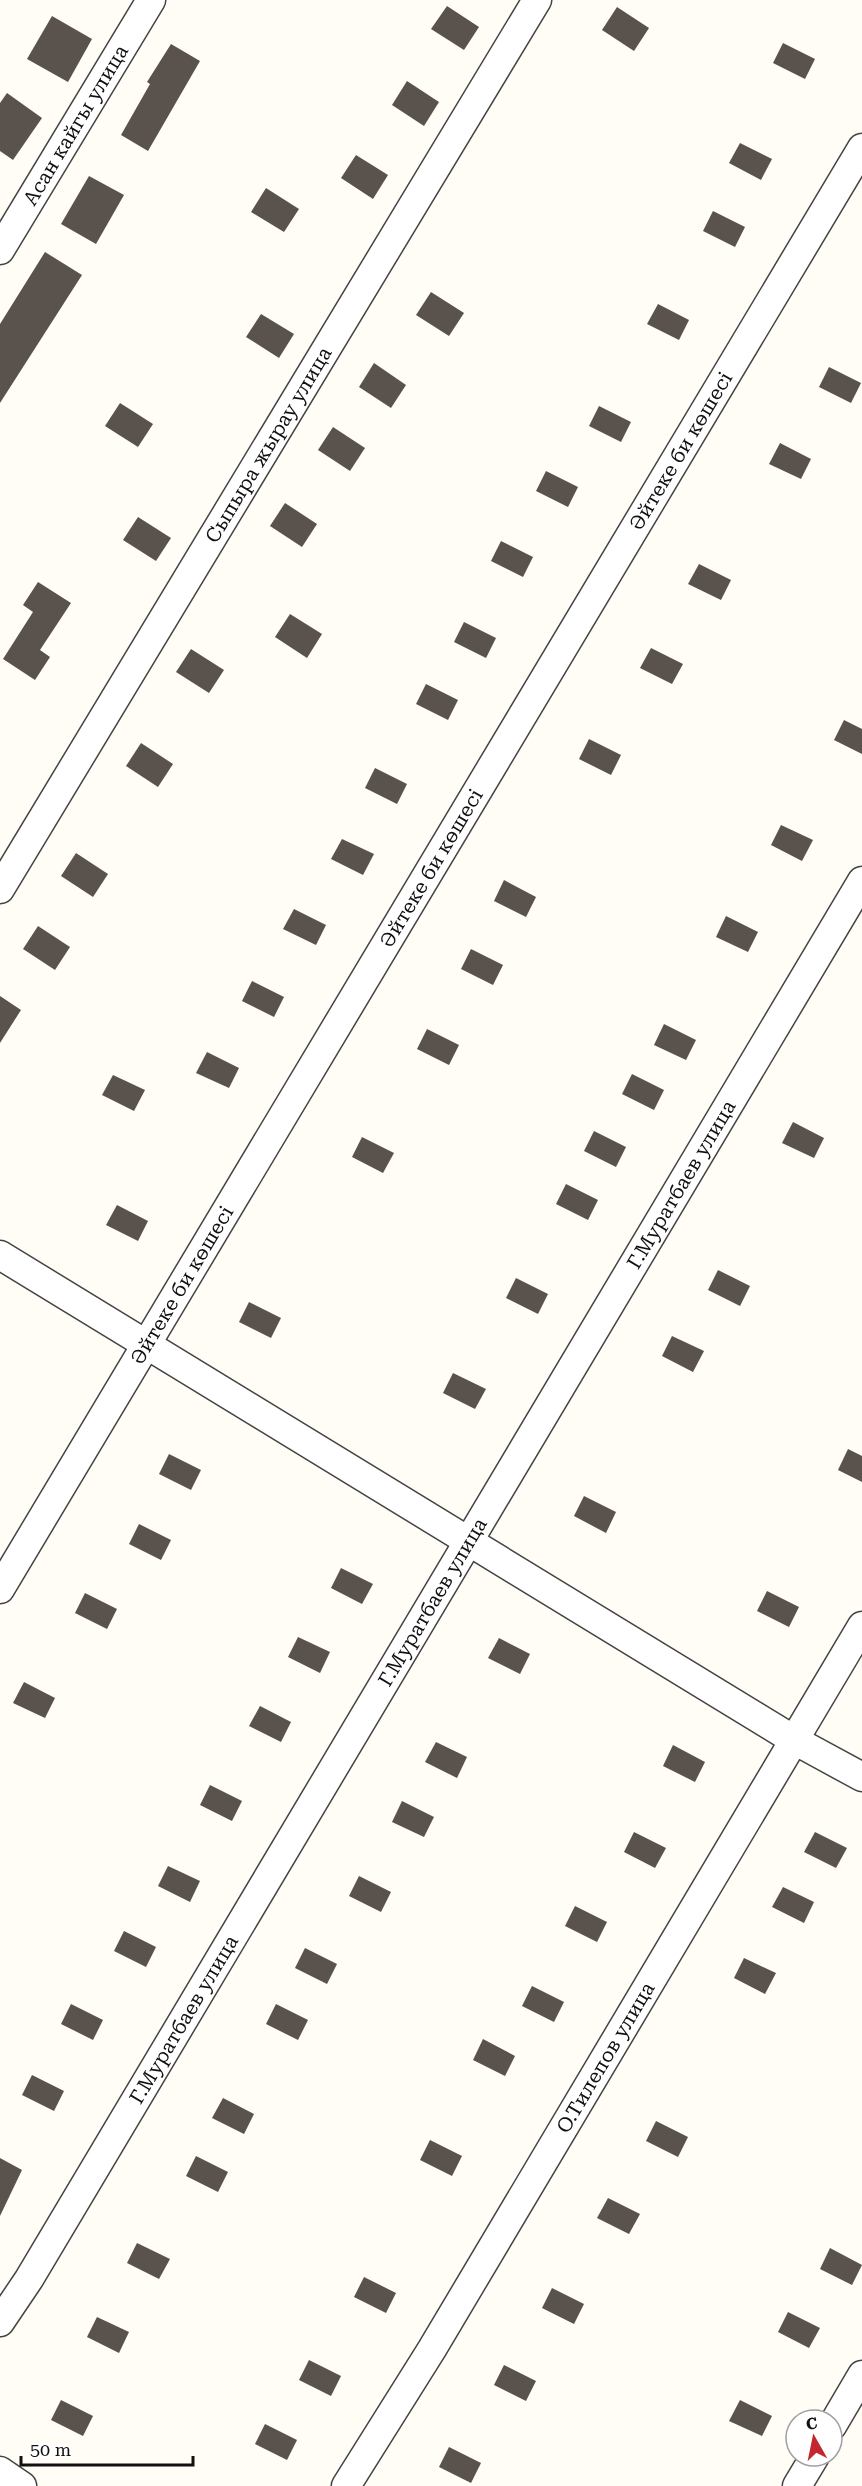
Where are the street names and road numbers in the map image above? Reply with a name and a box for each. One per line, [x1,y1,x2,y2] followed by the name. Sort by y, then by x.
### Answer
[18,40,133,210] street label: Асан кайгы улица
[200,342,337,547] street label: Сыпыра жырау улица
[624,367,737,535] street label: Әйтеке би көшесі
[375,785,488,952] street label: Әйтеке би көшесі
[622,1096,741,1273] street label: Г.Муратбаев улица
[125,1202,238,1369] street label: Әйтеке би көшесі
[373,1513,492,1691] street label: Г.Муратбаев улица
[124,1931,243,2108] street label: Г.Муратбаев улица
[551,1978,660,2137] street label: О.Тилепов улица

